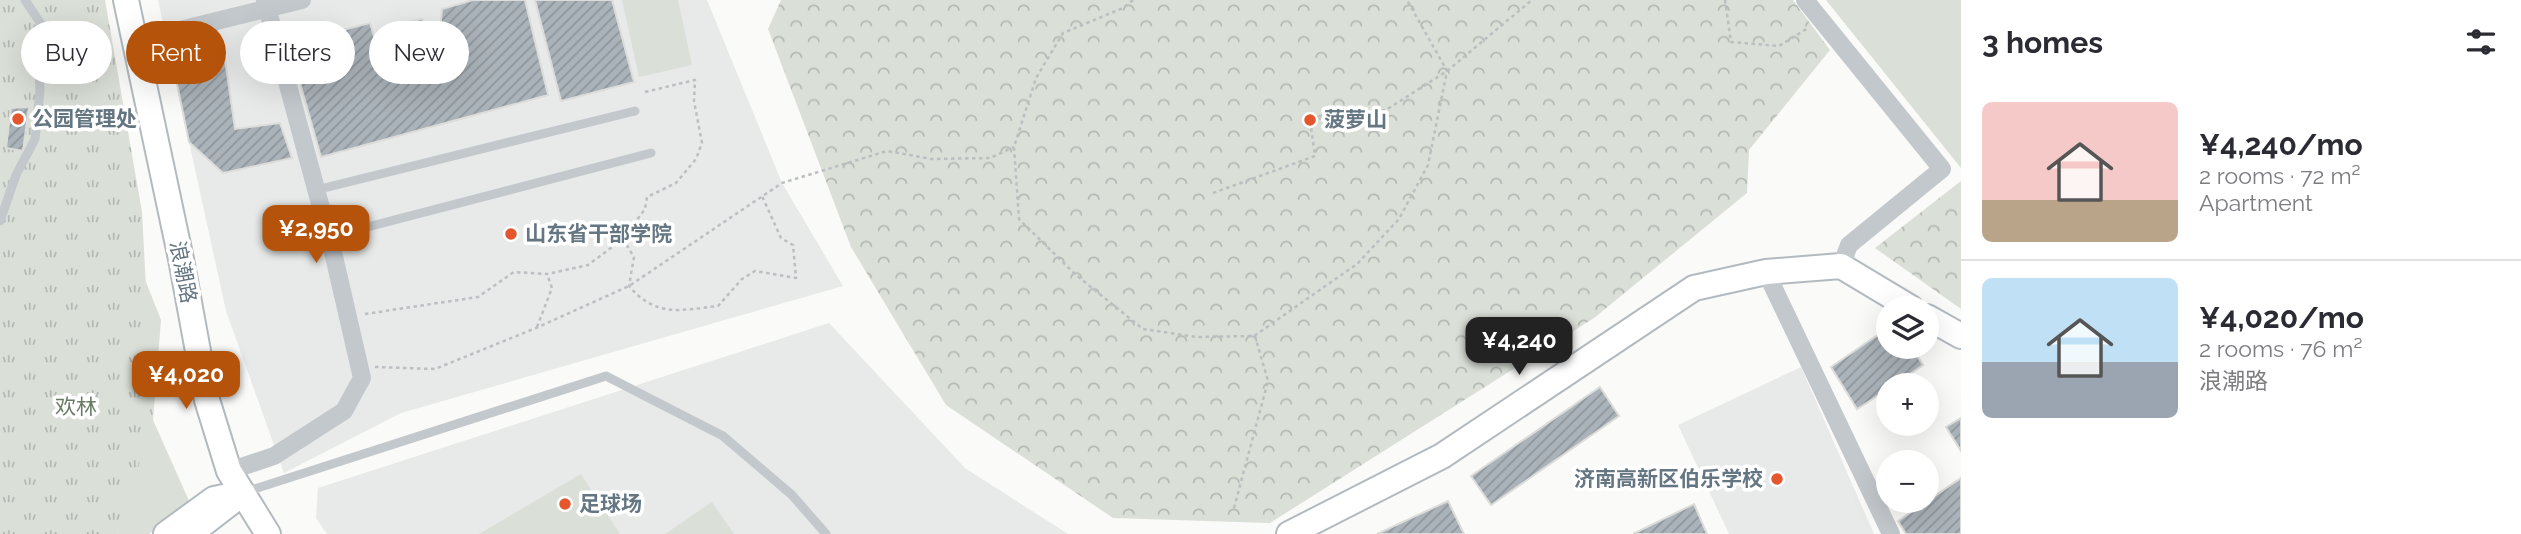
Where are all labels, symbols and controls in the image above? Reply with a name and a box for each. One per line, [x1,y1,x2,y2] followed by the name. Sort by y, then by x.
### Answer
[21,21,112,84] chip: Buy
[126,21,226,84] chip: Rent
[240,21,355,84] chip: Filters
[369,21,469,84] chip: New
[2462,23,2500,61] icon: filters
[1982,25,2103,60] text: 3 homes
[32,106,137,131] place label: 公园管理处
[1324,107,1387,132] place label: 菠萝山
[10,111,26,127] marker: 公园管理处
[1302,112,1318,128] marker: 菠萝山
[2199,127,2363,162] text: ¥4,240/mo
[2038,130,2122,214] icon: home
[2199,162,2360,189] text: 2 rooms · 72 m²
[2199,189,2313,216] text: Apartment
[259,205,373,265] pin: ¥2,950
[278,214,354,241] text: ¥2,950
[525,221,672,246] place label: 山东省干部学院
[503,226,519,242] marker: 山东省干部学院
[165,239,202,305] street label: 浪潮路
[1876,296,1939,513] map controls
[1876,296,1939,359] button: layers
[2199,300,2364,335] text: ¥4,020/mo
[2038,306,2122,390] icon: home
[1462,318,1576,377] pin: ¥4,240
[1481,326,1557,353] text: ¥4,240
[2199,335,2362,362] text: 2 rooms · 76 m²
[129,352,243,411] pin: ¥4,020
[148,360,224,387] text: ¥4,020
[2199,367,2268,394] text: 浪潮路
[1876,373,1939,436] button: +
[55,394,97,419] park label: 欢林
[1876,450,1939,513] button: −
[1574,466,1763,491] place label: 济南高新区伯乐学校
[1769,471,1785,487] marker: 济南高新区伯乐学校
[579,491,642,516] place label: 足球场
[557,496,573,512] marker: 足球场

